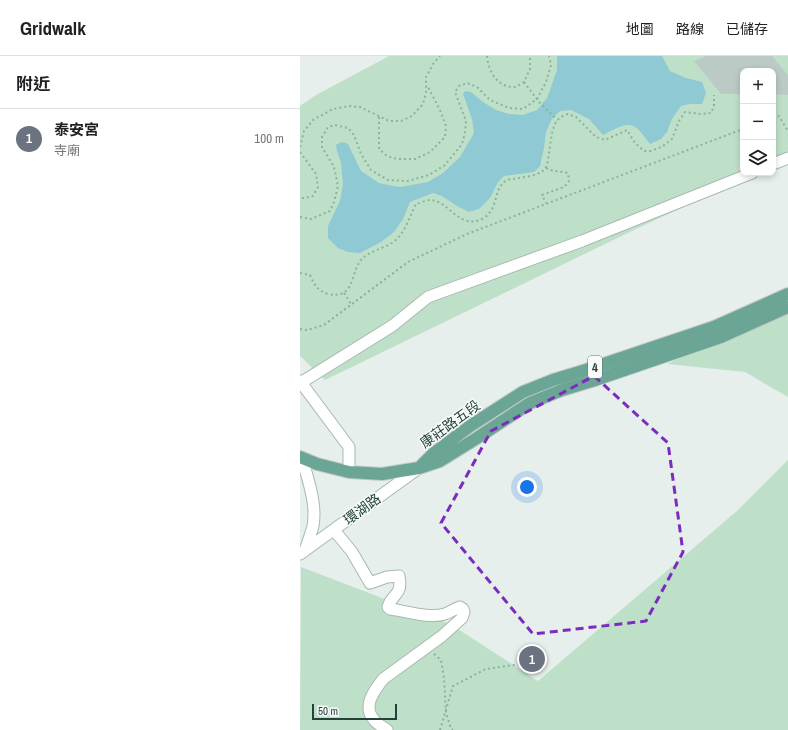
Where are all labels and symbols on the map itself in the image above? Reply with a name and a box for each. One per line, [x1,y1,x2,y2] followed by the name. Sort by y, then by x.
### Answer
[588,356,602,378] road number: 4
[416,396,484,452] street label: 康莊路五段
[517,477,537,497] your location
[340,489,384,529] street label: 環湖路
[519,644,545,674] pin: 1
[312,702,397,721] scale bar

